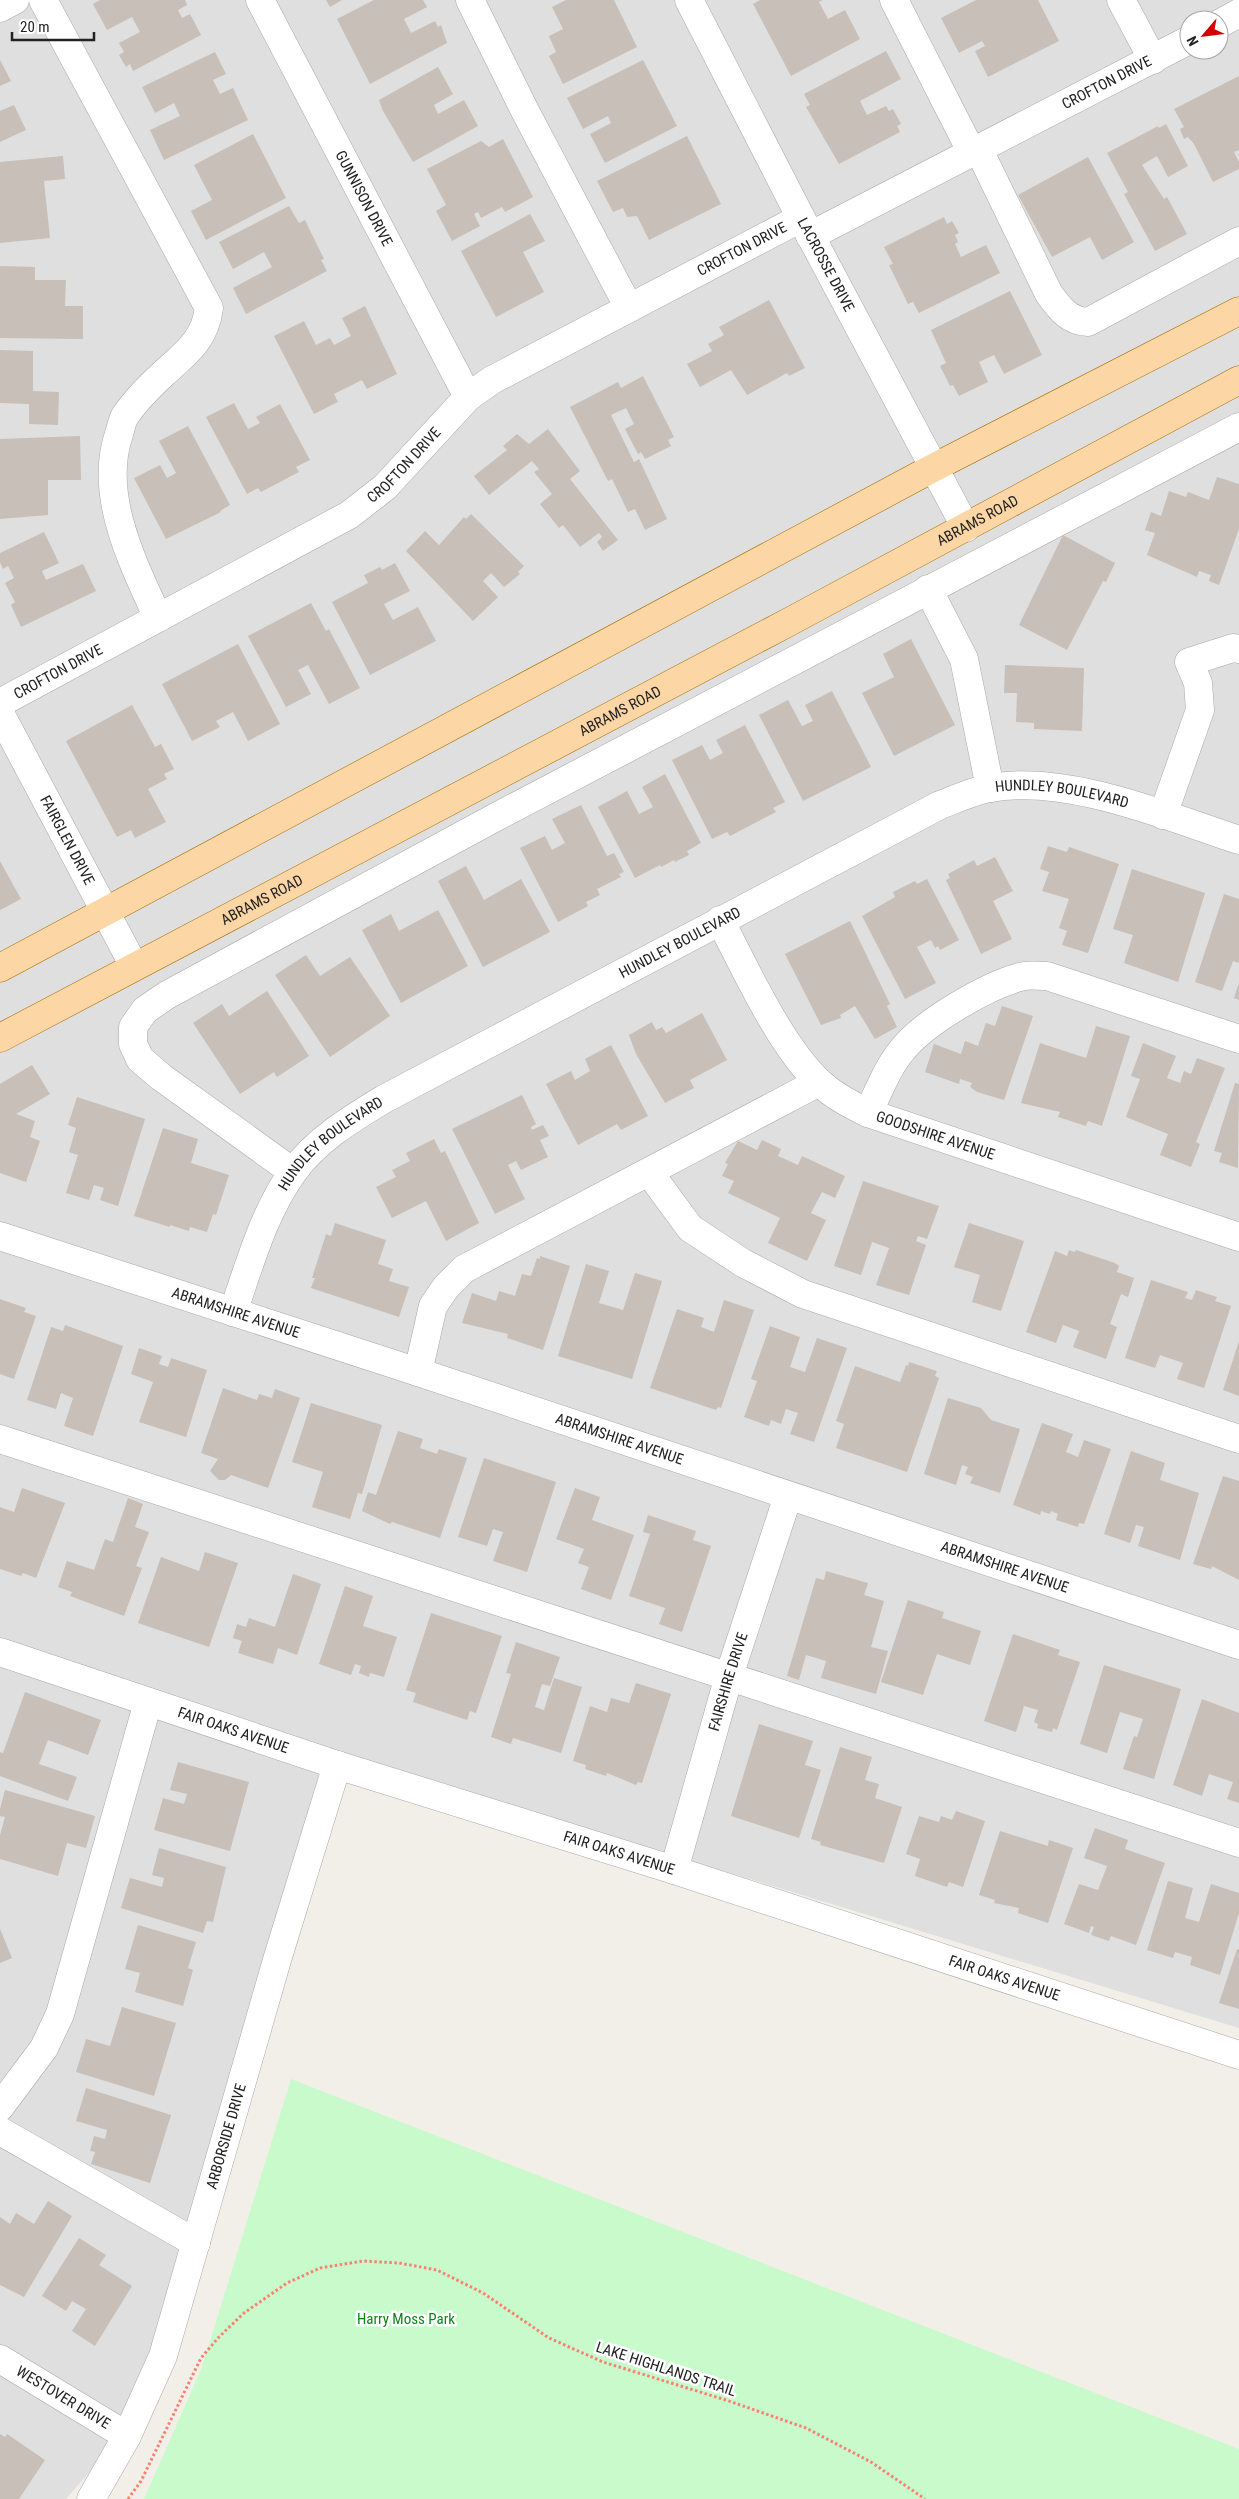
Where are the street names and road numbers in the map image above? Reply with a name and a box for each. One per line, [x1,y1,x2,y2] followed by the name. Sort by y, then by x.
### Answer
[1059,52,1155,113] street label: CROFTON DRIVE
[332,148,396,249] street label: GUNNISON DRIVE
[793,215,858,315] street label: LACROSSE DRIVE
[694,218,790,280] street label: CROFTON DRIVE
[363,423,445,507] street label: CROFTON DRIVE
[934,491,1021,550] street label: ABRAMS ROAD
[10,640,106,703] street label: CROFTON DRIVE
[576,682,664,740] street label: ABRAMS ROAD
[994,776,1131,812] street label: HUNDLEY BOULEVARD
[36,792,98,888] street label: FAIRGLEN DRIVE
[218,871,306,929] street label: ABRAMS ROAD
[616,903,744,982] street label: HUNDLEY BOULEVARD
[274,1093,386,1194] street label: HUNDLEY BOULEVARD
[874,1107,997,1164] street label: GOODSHIRE AVENUE
[169,1283,302,1342] street label: ABRAMSHIRE AVENUE
[553,1409,686,1469] street label: ABRAMSHIRE AVENUE
[939,1538,1071,1597] street label: ABRAMSHIRE AVENUE
[705,1630,752,1733] street label: FAIRSHIRE DRIVE
[175,1703,291,1757] street label: FAIR OAKS AVENUE
[561,1827,677,1879] street label: FAIR OAKS AVENUE
[946,1952,1062,2005] street label: FAIR OAKS AVENUE
[203,2081,250,2191] street label: ARBORSIDE DRIVE
[594,2338,738,2400] street label: LAKE HIGHLANDS TRAIL
[13,2362,114,2433] street label: WESTOVER DRIVE

